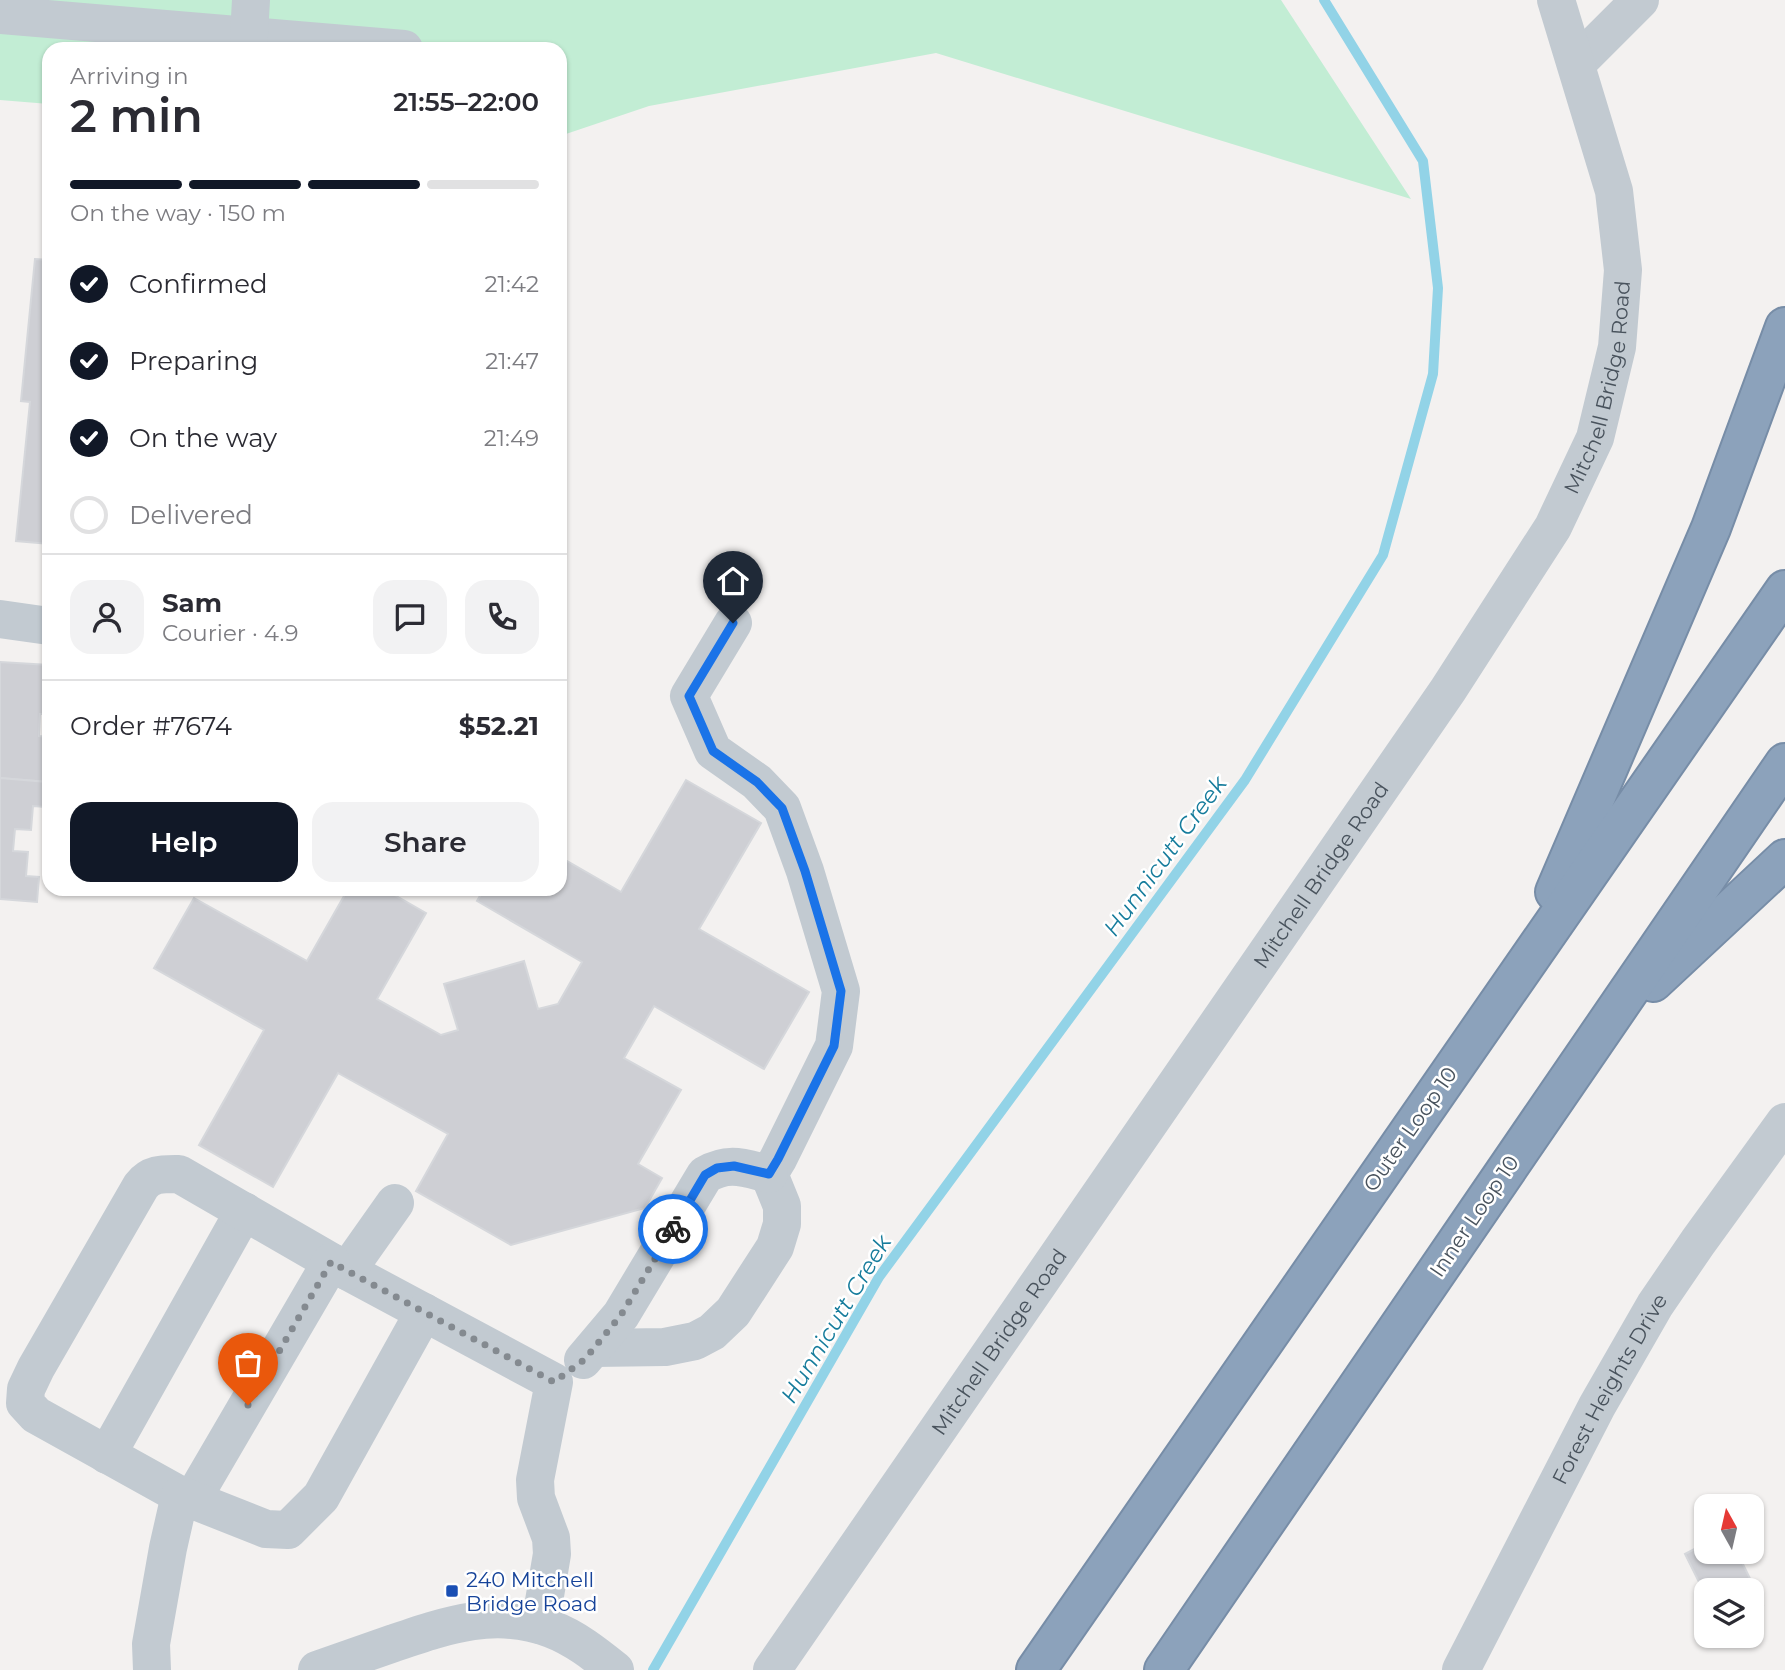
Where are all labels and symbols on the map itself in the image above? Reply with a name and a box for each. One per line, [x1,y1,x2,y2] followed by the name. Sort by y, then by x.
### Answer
[1558,279,1635,498] street label: Mitchell Bridge Road
[703,551,763,623] pin
[1097,769,1233,942] water label: Hunnicutt Creek
[1248,777,1393,973] street label: Mitchell Bridge Road
[1358,1062,1462,1196] street label: Outer Loop 10
[1424,1151,1524,1281] street label: Inner Loop 10
[638,1194,708,1264] courier
[775,1229,898,1408] water label: Hunnicutt Creek
[926,1244,1071,1439] street label: Mitchell Bridge Road
[1546,1288,1672,1488] street label: Forest Heights Drive
[218,1333,278,1405] pin
[1694,1494,1764,1564] north arrow
[466,1567,597,1616] place label: 240 Mitchell Bridge Road
[444,1583,460,1599] marker: 240 Mitchell Bridge Road

